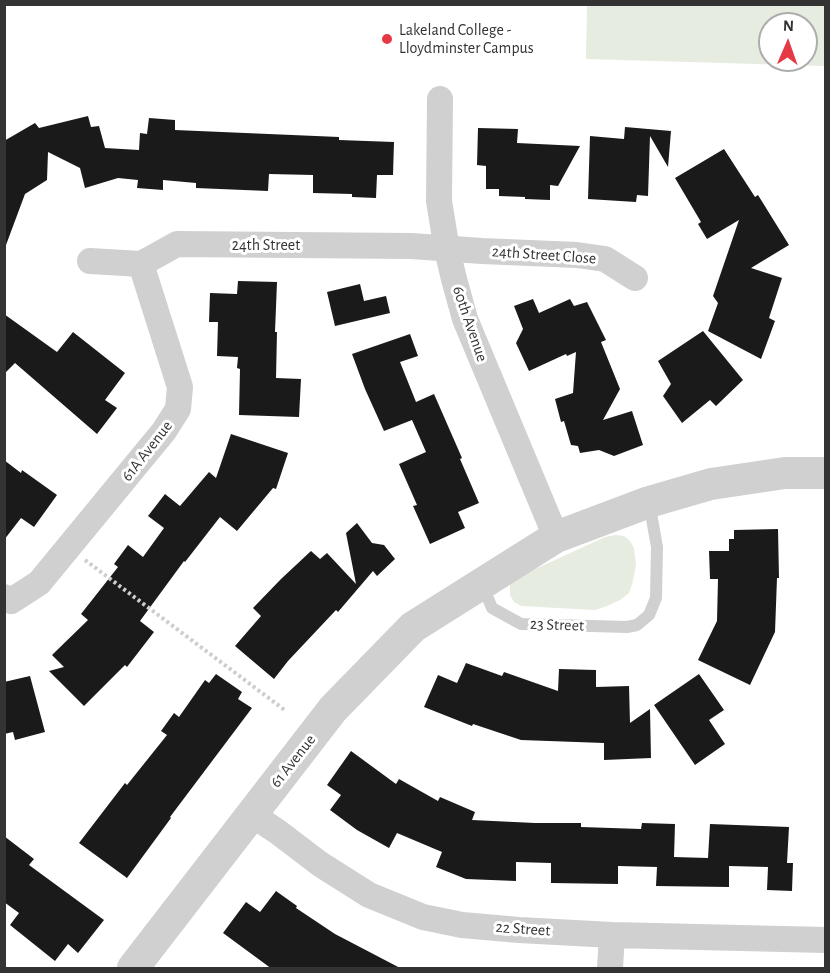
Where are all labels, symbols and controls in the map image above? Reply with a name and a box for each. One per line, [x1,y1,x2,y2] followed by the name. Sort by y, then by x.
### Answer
[758,12,818,72] north arrow
[783,18,794,34] text: N
[399,20,534,58] place label: Lakeland College - Lloydminster Campus
[380,32,394,46] marker: Lakeland College - Lloydminster Campus
[232,235,300,255] street label: 24th Street
[491,242,597,268] street label: 24th Street Close
[448,284,492,364] street label: 60th Avenue
[117,417,177,485] street label: 61A Avenue
[530,614,584,636] street label: 23 Street
[266,731,320,791] street label: 61 Avenue
[495,918,551,940] street label: 22 Street

